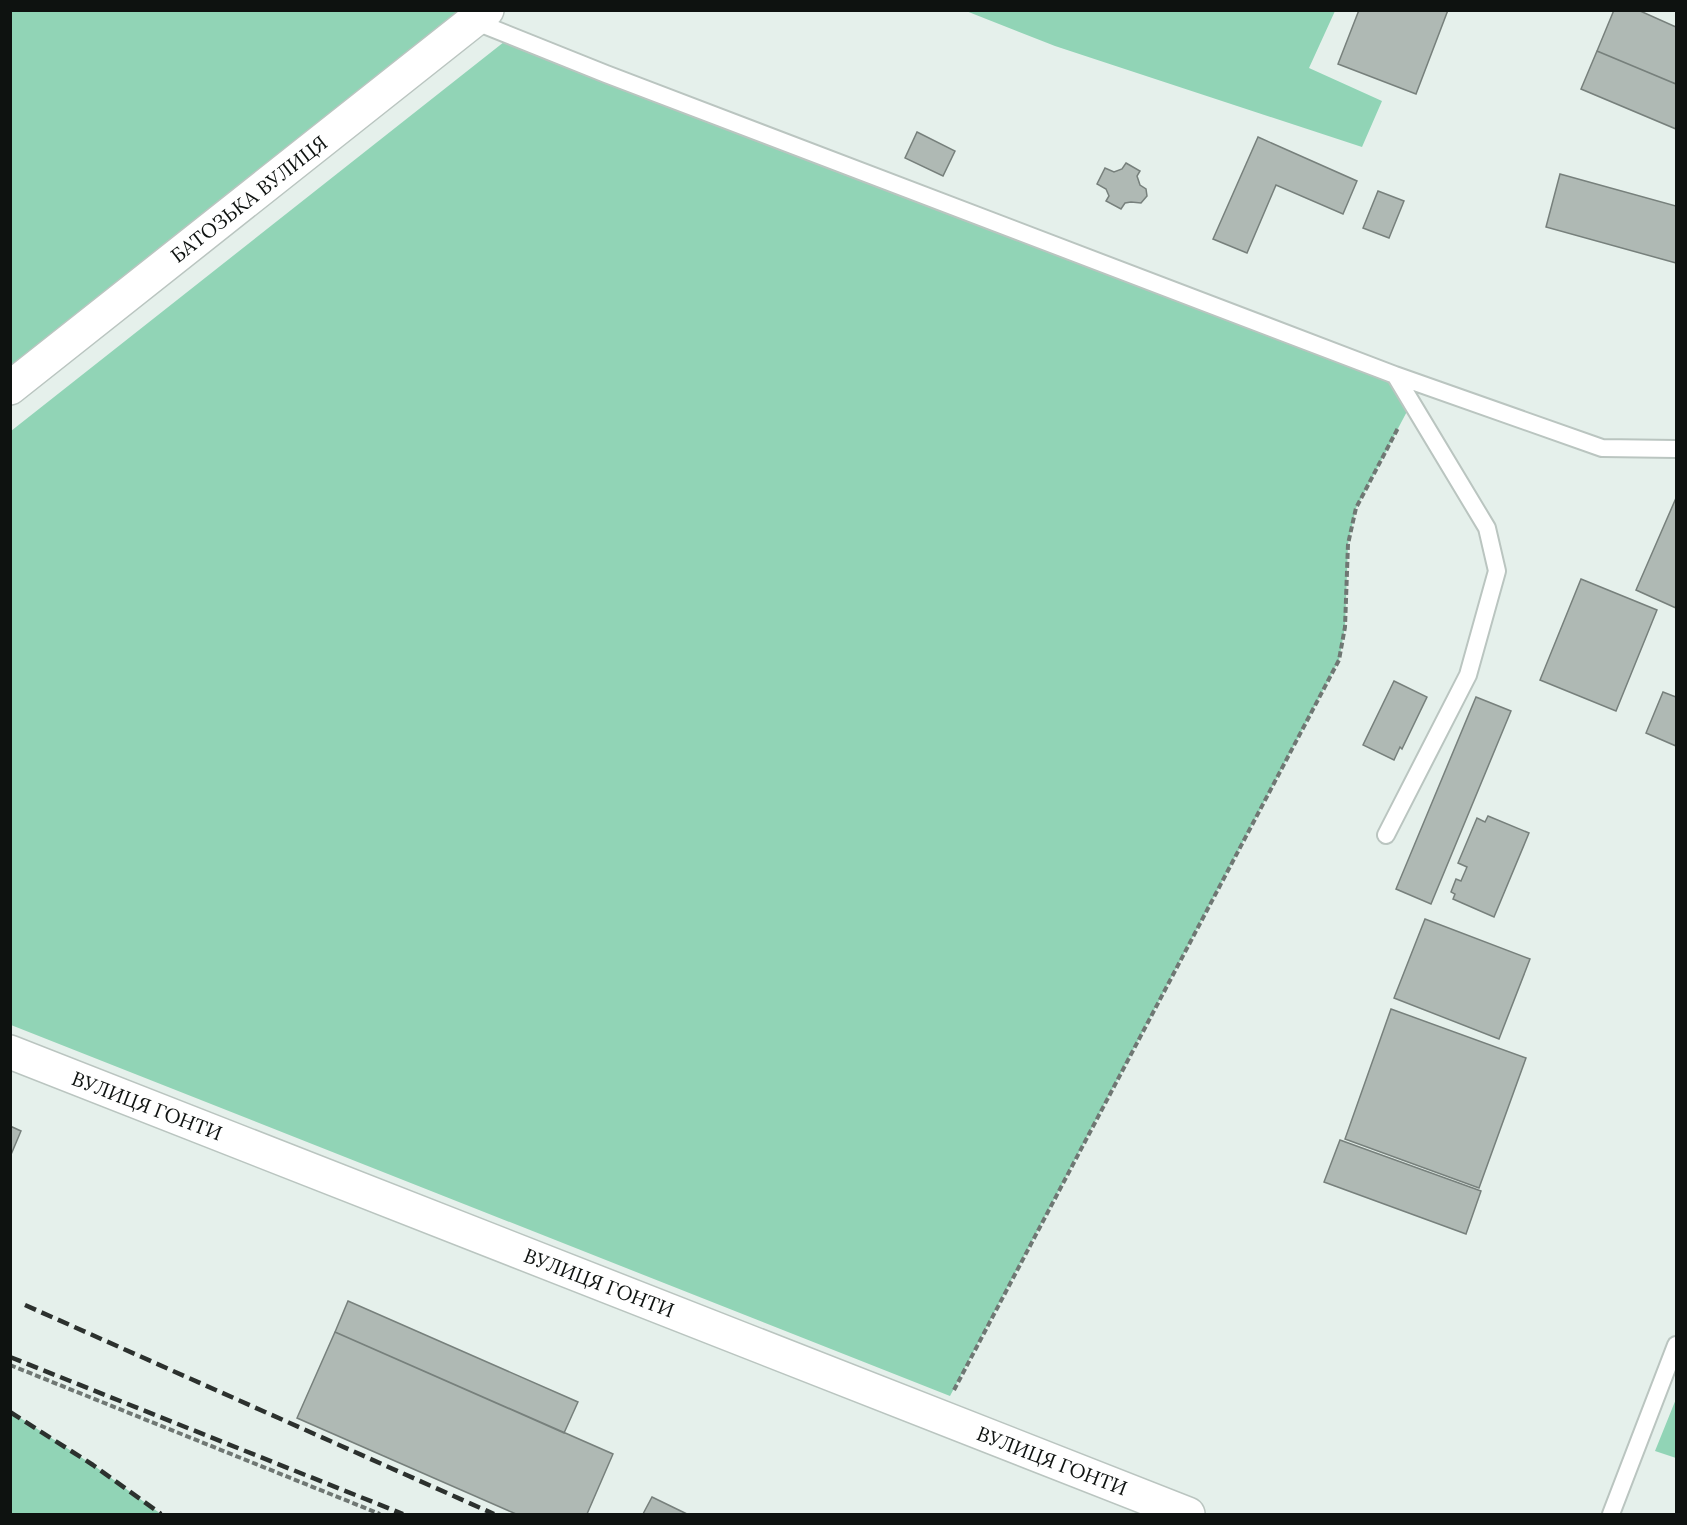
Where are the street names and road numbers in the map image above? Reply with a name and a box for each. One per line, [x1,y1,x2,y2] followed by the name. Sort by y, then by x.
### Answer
[165,130,332,268] street label: БАТОЗЬКА ВУЛИЦЯ
[68,1065,226,1146] street label: ВУЛИЦЯ ГОНТИ
[520,1242,678,1323] street label: ВУЛИЦЯ ГОНТИ
[973,1420,1131,1501] street label: ВУЛИЦЯ ГОНТИ

